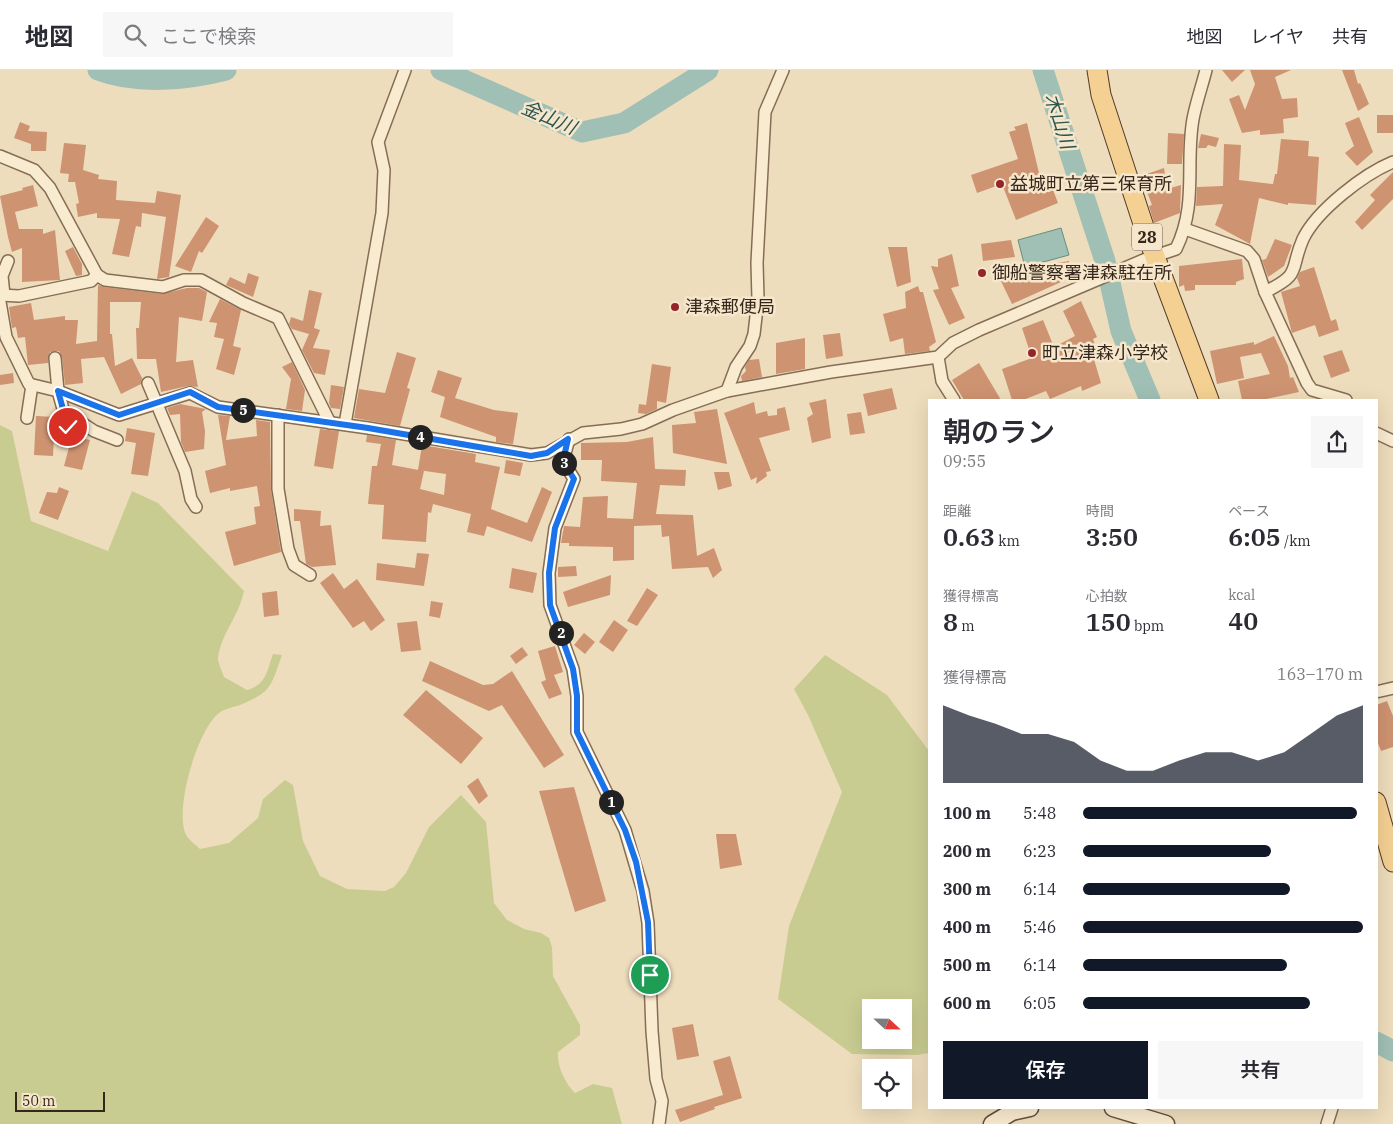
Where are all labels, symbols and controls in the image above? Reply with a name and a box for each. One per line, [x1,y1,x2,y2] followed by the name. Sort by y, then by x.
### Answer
[103,12,453,57] search box
[25,20,73,52] text: 地図
[121,21,149,49] icon: search
[161,24,256,48] text: ここで検索
[1187,25,1223,48] text: 地図
[1251,25,1304,48] text: レイヤ
[1332,25,1368,48] text: 共有
[1040,90,1081,154] water label: 木山川
[518,95,582,140] water label: 金山川
[1010,172,1172,195] place label: 益城町立第三保育所
[994,178,1006,190] marker: 益城町立第三保育所
[1132,224,1162,250] road number: 28
[992,261,1172,284] place label: 御船警察署津森駐在所
[976,267,988,279] marker: 御船警察署津森駐在所
[685,295,775,318] place label: 津森郵便局
[669,301,681,313] marker: 津森郵便局
[1042,341,1168,364] place label: 町立津森小学校
[1026,347,1038,359] marker: 町立津森小学校
[230,398,256,422] pin: 5
[239,401,248,419] text: 5
[47,406,89,448] pin
[54,413,82,441] icon: check
[943,413,1055,450] text: 朝のラン
[1311,416,1363,468] button: share
[408,424,432,450] pin: 4
[416,428,425,446] text: 4
[552,450,576,476] pin: 3
[943,451,986,471] text: 09:55
[560,454,569,472] text: 3
[943,502,971,520] text: 距離
[1086,502,1114,520] text: 時間
[1228,502,1270,520] text: ペース
[943,520,995,553] text: 0.63
[1086,520,1138,553] text: 3:50
[1228,520,1281,553] text: 6:05
[995,532,1020,550] text: km
[1281,532,1311,550] text: /km
[1228,586,1255,604] text: kcal
[943,587,999,605] text: 獲得標高
[1086,587,1128,605] text: 心拍数
[1228,604,1258,637] text: 40
[943,605,958,638] text: 8
[1086,605,1131,638] text: 150
[958,617,975,635] text: m
[1131,617,1164,635] text: bpm
[548,620,574,646] pin: 2
[557,624,566,642] text: 2
[1277,664,1363,684] text: 163–170 m
[943,667,1007,687] text: 獲得標高
[598,790,624,814] pin: 1
[607,793,616,811] text: 1
[943,803,991,823] text: 100 m
[1023,803,1056,823] text: 5:48
[943,841,991,861] text: 200 m
[1023,841,1056,861] text: 6:23
[943,879,991,899] text: 300 m
[1023,879,1056,899] text: 6:14
[943,917,991,937] text: 400 m
[1023,917,1056,937] text: 5:46
[629,954,671,996] pin
[943,955,991,975] text: 500 m
[1023,955,1056,975] text: 6:14
[636,961,664,989] icon: arrive
[943,993,991,1013] text: 600 m
[1023,993,1056,1013] text: 6:05
[862,999,912,1049] north arrow
[862,999,912,1109] map controls
[943,1041,1148,1099] button: 保存
[1158,1041,1363,1099] button: 共有
[862,1059,912,1109] button: locate
[15,1089,105,1112] scale bar
[22,1092,55,1110] text: 50 m

